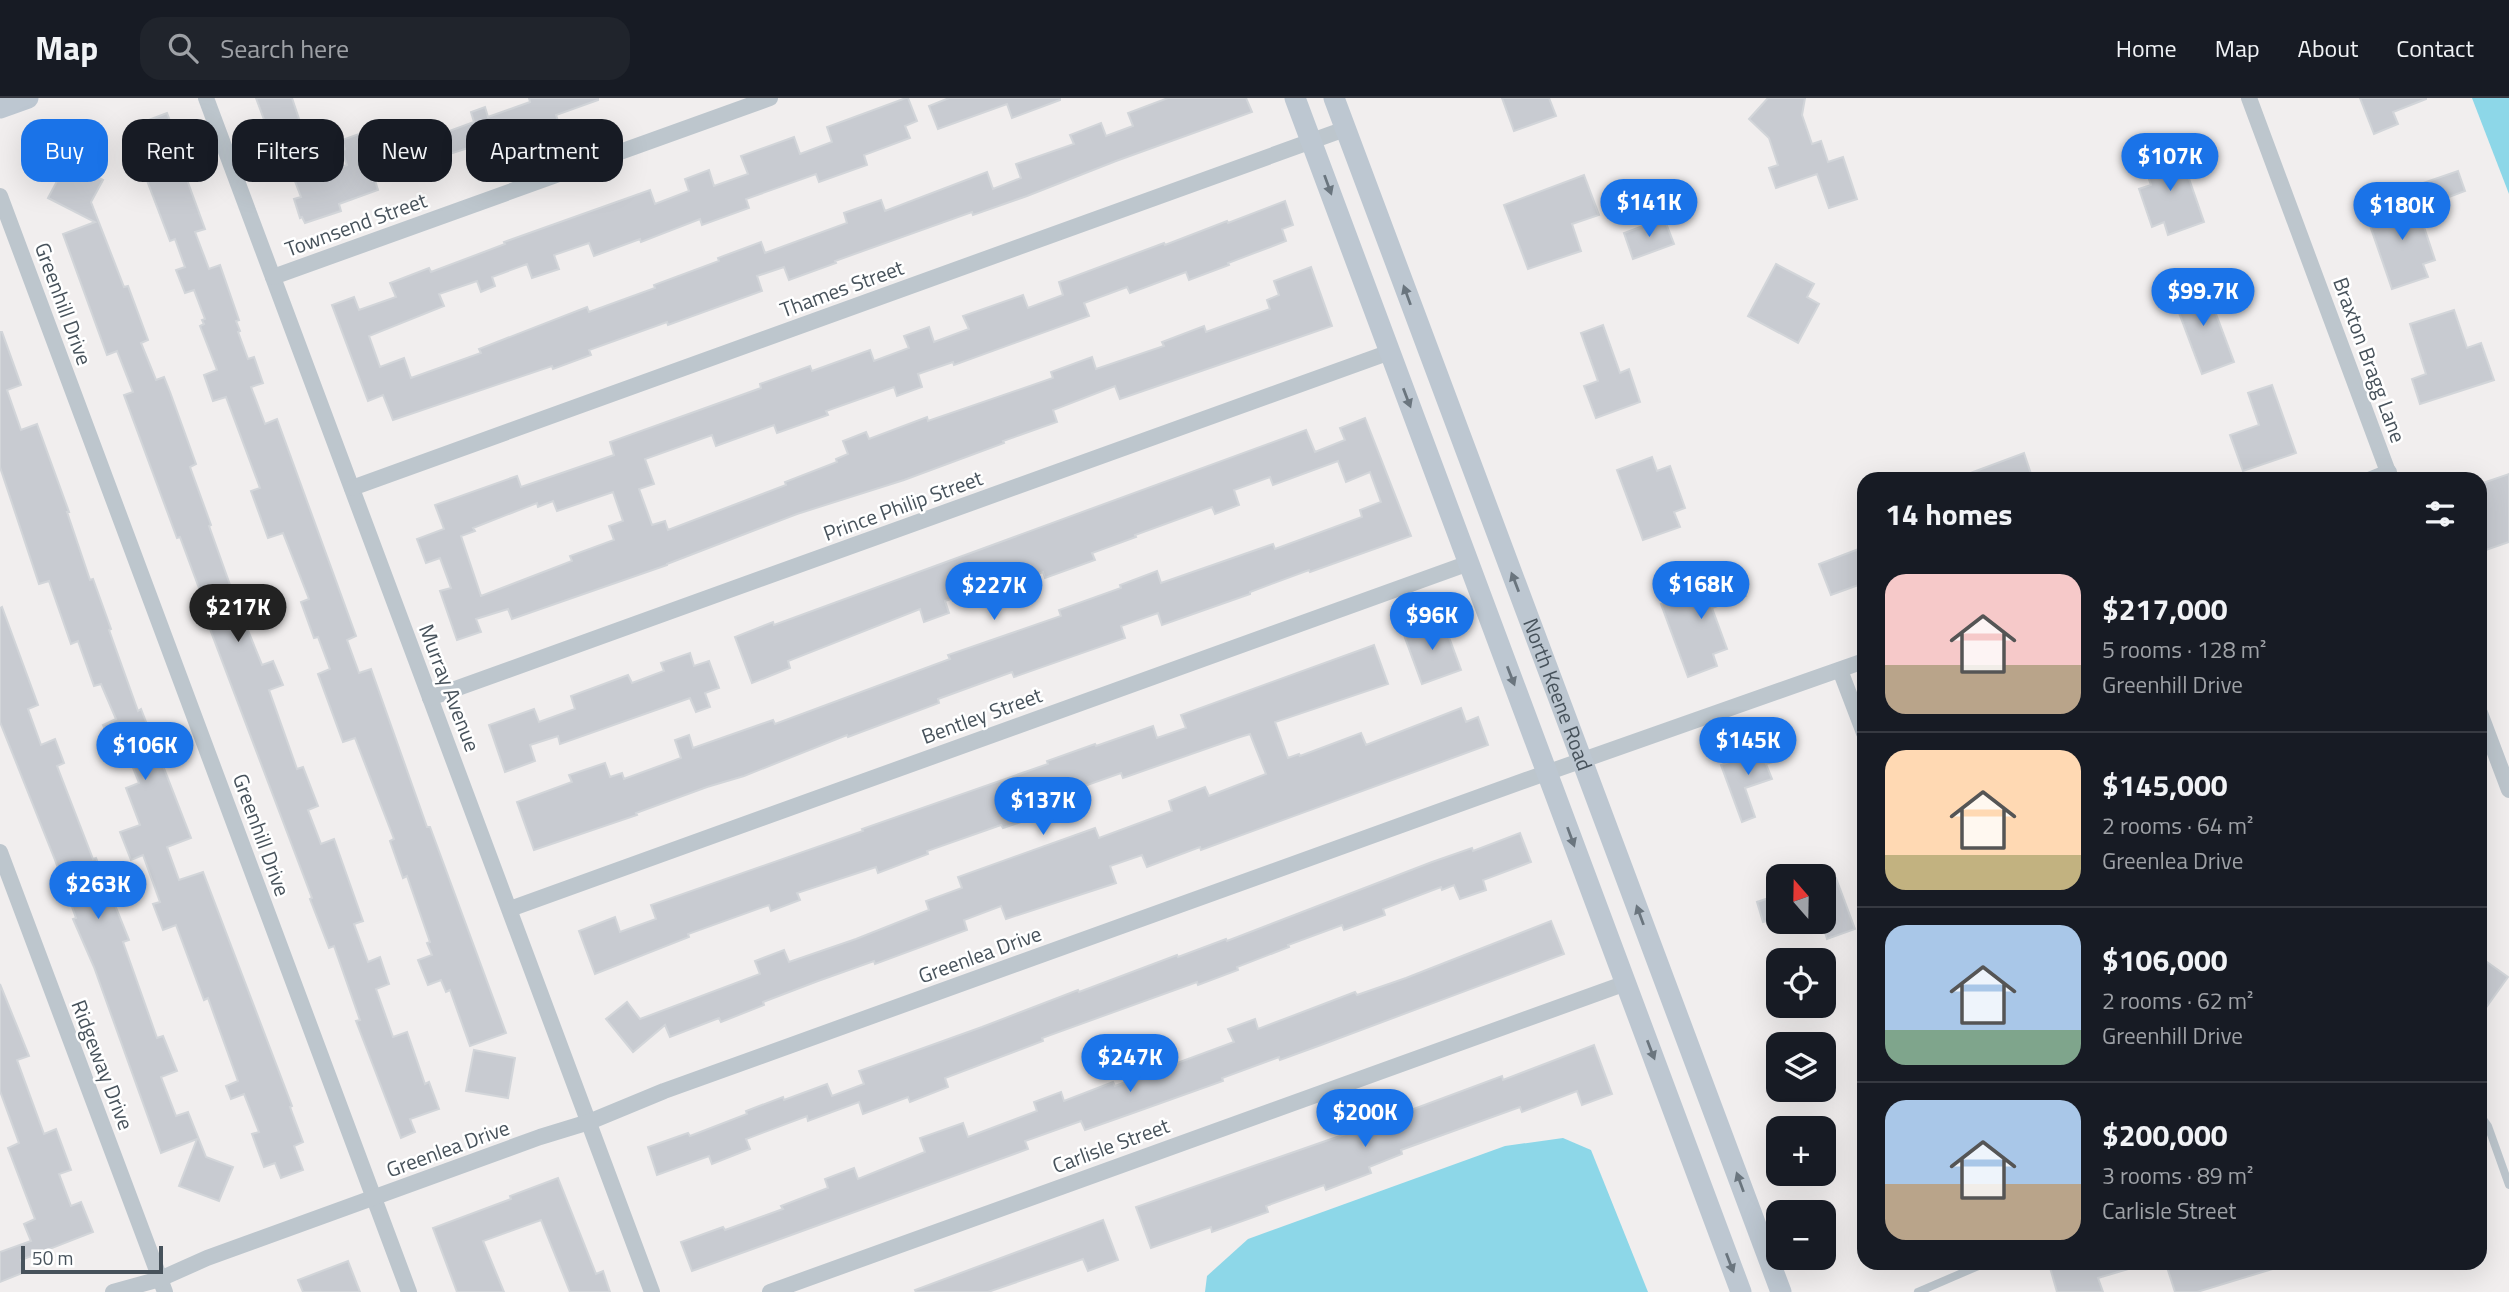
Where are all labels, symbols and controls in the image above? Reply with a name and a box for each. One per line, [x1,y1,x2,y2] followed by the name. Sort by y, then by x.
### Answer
[140,17,630,80] search box
[35,23,98,73] text: Map
[164,29,202,67] icon: search
[220,29,349,68] text: Search here
[2116,30,2177,66] text: Home
[2215,30,2260,66] text: Map
[2298,30,2358,66] text: About
[2396,30,2474,66] text: Contact
[21,119,108,182] chip: Buy
[122,119,218,182] chip: Rent
[232,119,344,182] chip: Filters
[358,119,452,182] chip: New
[466,119,623,182] chip: Apartment
[2121,134,2219,193] pin: $107K
[2137,138,2203,173] text: $107K
[1322,174,1333,195] one-way arrow
[1600,180,1698,239] pin: $141K
[280,183,432,265] street label: Townsend Street
[2353,183,2451,242] pin: $180K
[1616,184,1682,219] text: $141K
[2369,187,2435,222] text: $180K
[27,238,101,370] street label: Greenhill Drive
[775,251,909,325] street label: Thames Street
[2146,268,2260,328] pin: $99.7K
[2325,272,2415,447] street label: Braxton Bragg Lane
[2167,273,2239,308] text: $99.7K
[1401,284,1412,305] one-way arrow
[1401,388,1412,409] one-way arrow
[819,461,987,549] street label: Prince Philip Street
[1885,491,2012,537] text: 14 homes
[2421,495,2459,533] icon: filters
[1652,561,1750,621] pin: $168K
[945,562,1043,622] pin: $227K
[1668,566,1734,601] text: $168K
[961,567,1027,602] text: $227K
[1510,571,1521,592] one-way arrow
[189,584,287,644] pin: $217K
[2102,586,2228,632] text: $217,000
[205,589,271,624] text: $217K
[1391,592,1473,652] pin: $96K
[1406,597,1458,632] text: $96K
[1941,602,2025,686] icon: home
[1515,613,1601,775] street label: North Keene Road
[411,619,489,756] street label: Murray Avenue
[2102,632,2266,667] text: 5 rooms · 128 m²
[1506,666,1517,687] one-way arrow
[2102,667,2243,702] text: Greenhill Drive
[917,678,1047,752] street label: Bentley Street
[1699,718,1797,777] pin: $145K
[96,722,194,782] pin: $106K
[1715,722,1781,757] text: $145K
[112,727,178,762] text: $106K
[2102,762,2228,808] text: $145,000
[225,769,299,901] street label: Greenhill Drive
[994,778,1092,837] pin: $137K
[1941,778,2025,862] icon: home
[1010,782,1076,817] text: $137K
[2102,808,2253,843] text: 2 rooms · 64 m²
[1566,826,1577,847] one-way arrow
[2102,843,2243,878] text: Greenlea Drive
[49,862,147,921] pin: $263K
[1766,864,1836,934] north arrow
[1766,864,1836,1270] map controls
[65,866,131,901] text: $263K
[1635,905,1646,926] one-way arrow
[914,917,1046,991] street label: Greenlea Drive
[2102,937,2228,983] text: $106,000
[1766,948,1836,1018] button: locate
[1941,953,2025,1037] icon: home
[2102,983,2253,1018] text: 2 rooms · 62 m²
[63,995,142,1134] street label: Ridgeway Drive
[2102,1018,2243,1053] text: Greenhill Drive
[1766,1032,1836,1102] button: layers
[1081,1034,1179,1094] pin: $247K
[1097,1039,1163,1074] text: $247K
[1645,1040,1656,1061] one-way arrow
[1316,1090,1414,1149] pin: $200K
[1332,1094,1398,1129] text: $200K
[1048,1109,1174,1181] street label: Carlisle Street
[382,1111,514,1185] street label: Greenlea Drive
[2102,1112,2228,1158] text: $200,000
[1766,1116,1836,1186] button: +
[1941,1128,2025,1212] icon: home
[2102,1158,2253,1193] text: 3 rooms · 89 m²
[1734,1172,1745,1193] one-way arrow
[2102,1193,2236,1228] text: Carlisle Street
[1766,1200,1836,1270] button: −
[21,1243,163,1275] scale bar
[32,1243,73,1272] text: 50 m
[1725,1253,1736,1274] one-way arrow

